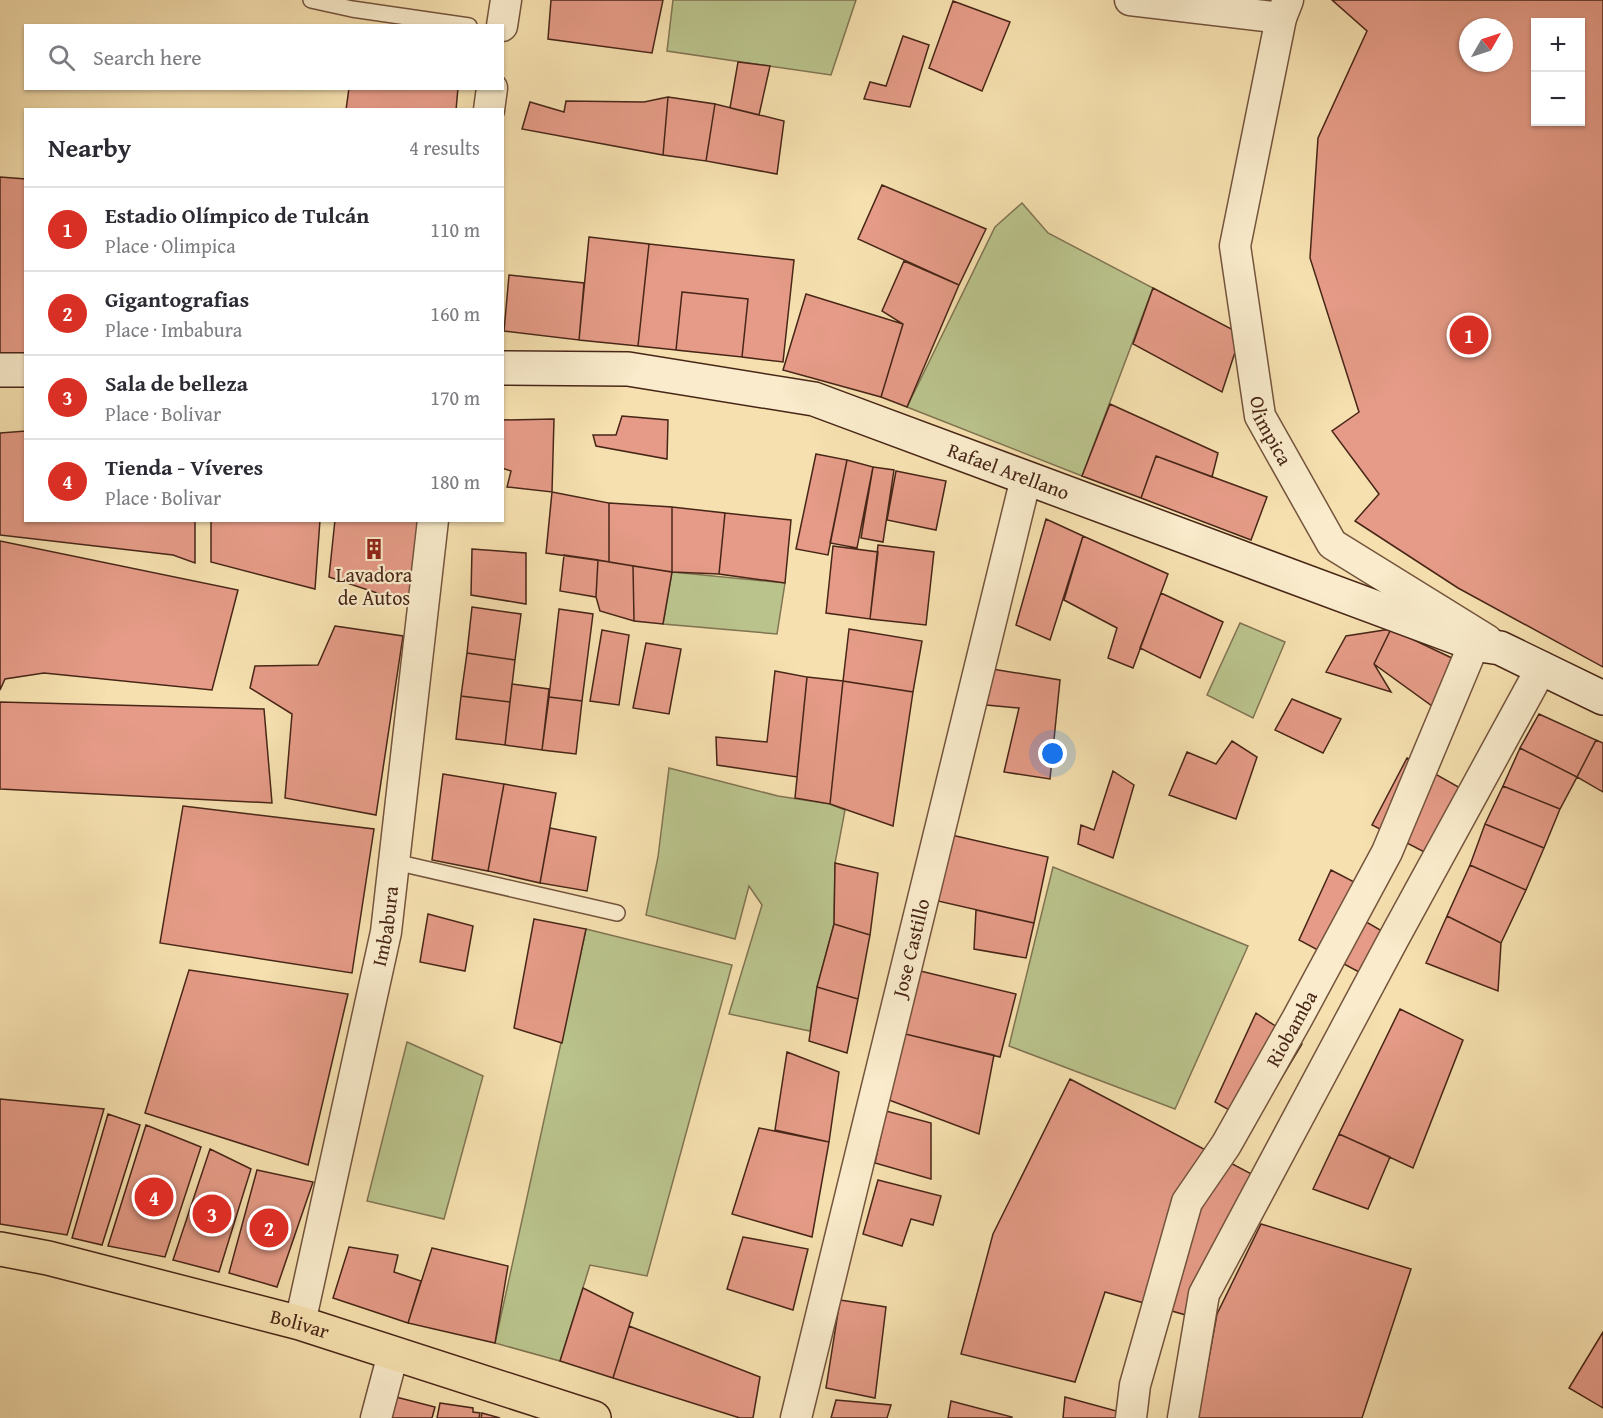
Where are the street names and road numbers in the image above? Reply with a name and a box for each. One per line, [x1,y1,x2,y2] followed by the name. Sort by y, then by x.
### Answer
[1243,394,1300,471] street label: Olimpica
[944,435,1074,507] street label: Rafael Arellano
[364,884,405,969] street label: Imbabura
[884,895,937,1003] street label: Jose Castillo
[1258,985,1324,1072] street label: Riobamba
[267,1301,333,1346] street label: Bolivar

